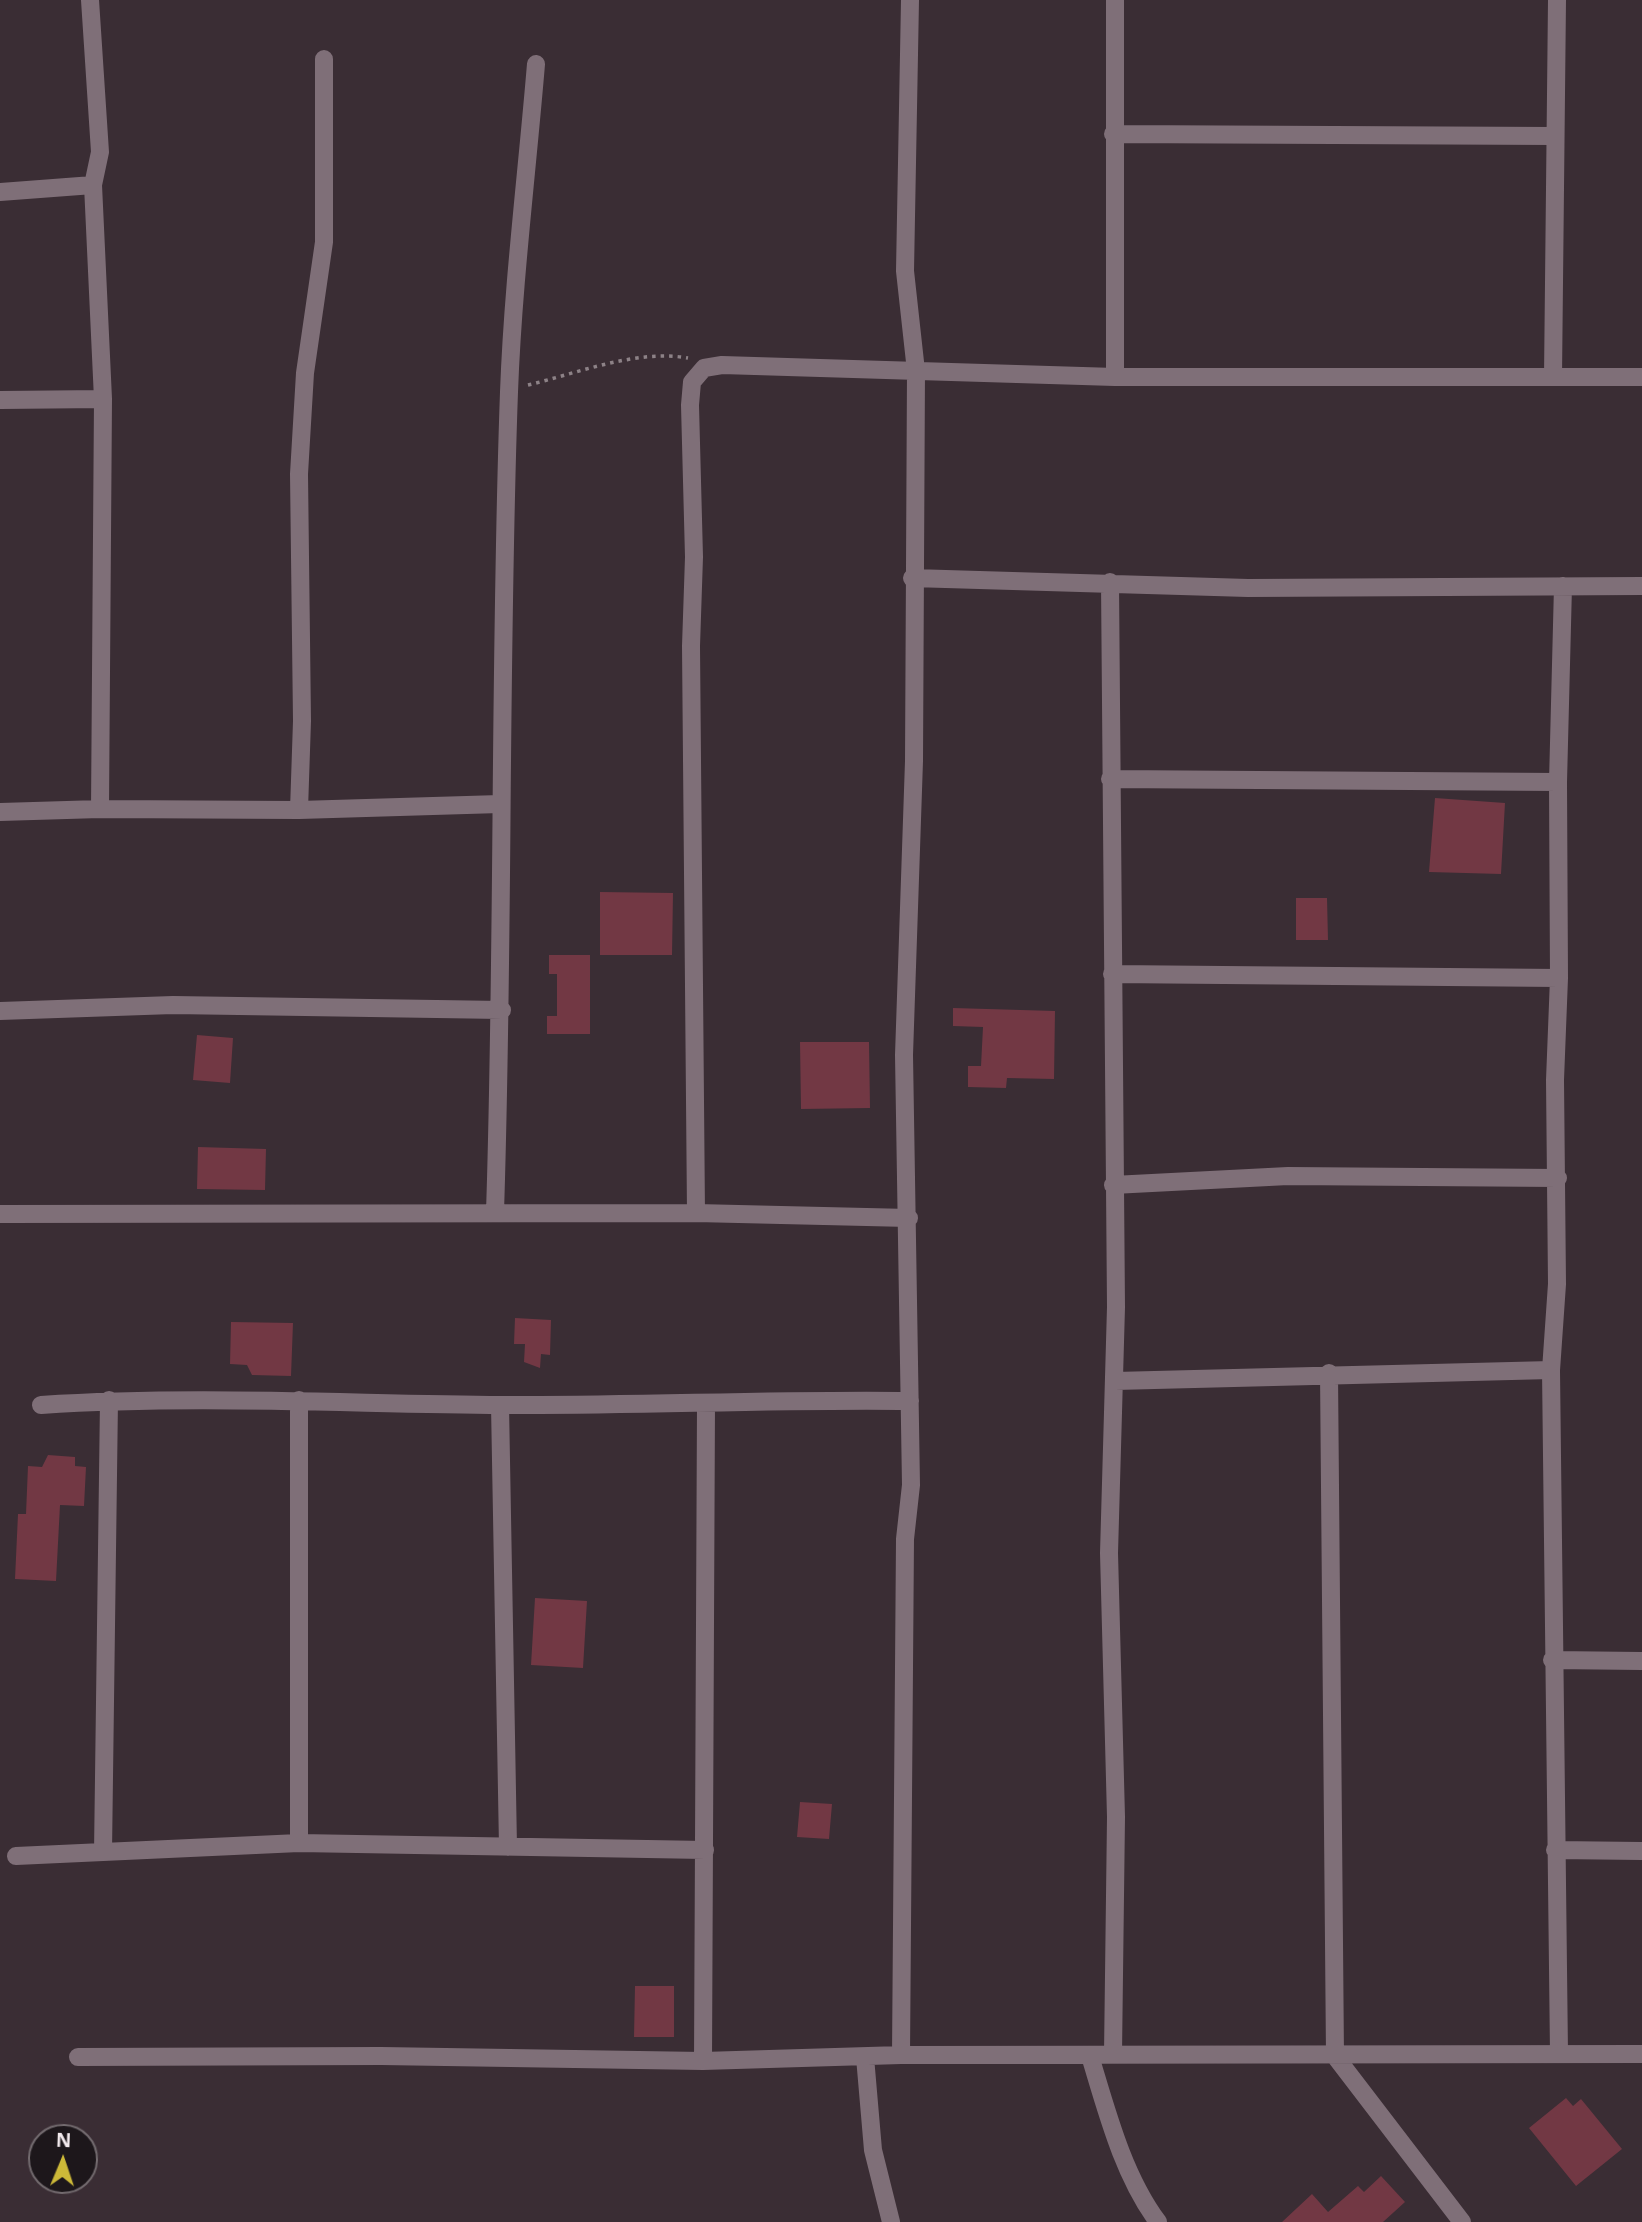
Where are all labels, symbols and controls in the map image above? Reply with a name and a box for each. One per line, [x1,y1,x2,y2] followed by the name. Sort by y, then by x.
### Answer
[28,2124,98,2194] north arrow
[55,2127,72,2153] text: N

